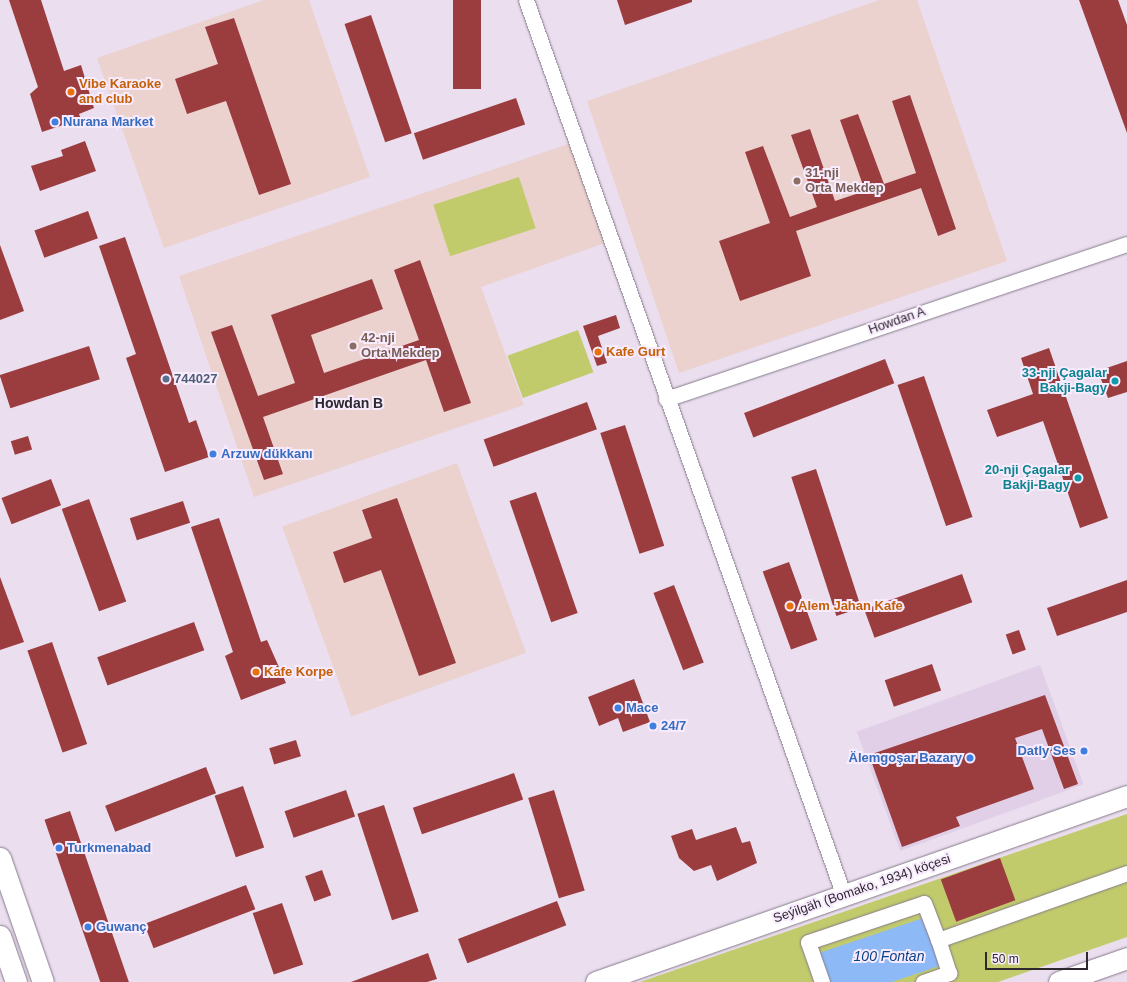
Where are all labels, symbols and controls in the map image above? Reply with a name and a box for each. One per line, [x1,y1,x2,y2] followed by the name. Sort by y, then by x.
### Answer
[79,77,161,108] place label: Vibe Karaoke and club
[66,87,76,97] marker: Vibe Karaoke and club
[63,114,153,130] place label: Nurana Market
[50,117,60,127] marker: Nurana Market
[805,166,884,197] place label: 31-nji Orta Mekdep
[792,176,802,186] marker: 31-nji Orta Mekdep
[866,304,928,338] street label: Howdan A
[361,331,440,362] place label: 42-nji Orta Mekdep
[348,341,358,351] marker: 42-nji Orta Mekdep
[606,344,665,360] place label: Kafe Gurt
[593,347,603,357] marker: Kafe Gurt
[1022,366,1107,397] place label: 33-nji Çagalar Bakji-Bagy
[174,371,217,387] place label: 744027
[161,374,171,384] marker: 744027
[1110,376,1120,386] marker: 33-nji Çagalar Bakji-Bagy
[315,395,383,411] district label: Howdan B
[221,446,313,462] place label: Arzuw dükkanı
[208,449,218,459] marker: Arzuw dükkanı
[985,463,1070,494] place label: 20-nji Çagalar Bakji-Bagy
[1073,473,1083,483] marker: 20-nji Çagalar Bakji-Bagy
[798,598,903,614] place label: Alem Jahan Kafe
[785,601,795,611] marker: Alem Jahan Kafe
[264,664,333,680] place label: Kafe Korpe
[251,667,261,677] marker: Kafe Korpe
[626,700,659,716] place label: Mace
[613,703,623,713] marker: Mace
[661,718,686,734] place label: 24/7
[648,721,658,731] marker: 24/7
[1017,743,1076,759] place label: Datly Ses
[1079,746,1089,756] marker: Datly Ses
[849,750,962,766] place label: Älemgoşar Bazary
[965,753,975,763] marker: Älemgoşar Bazary
[67,840,151,856] place label: Turkmenabad
[54,843,64,853] marker: Turkmenabad
[771,851,953,927] street label: Seýilgäh (Bomako, 1934) köçesi
[96,919,147,935] place label: Guwanç
[83,922,93,932] marker: Guwanç
[987,944,1090,970] scale bar
[854,948,924,964] water label: 100 Fontan
[992,952,1019,966] text: 50 m

